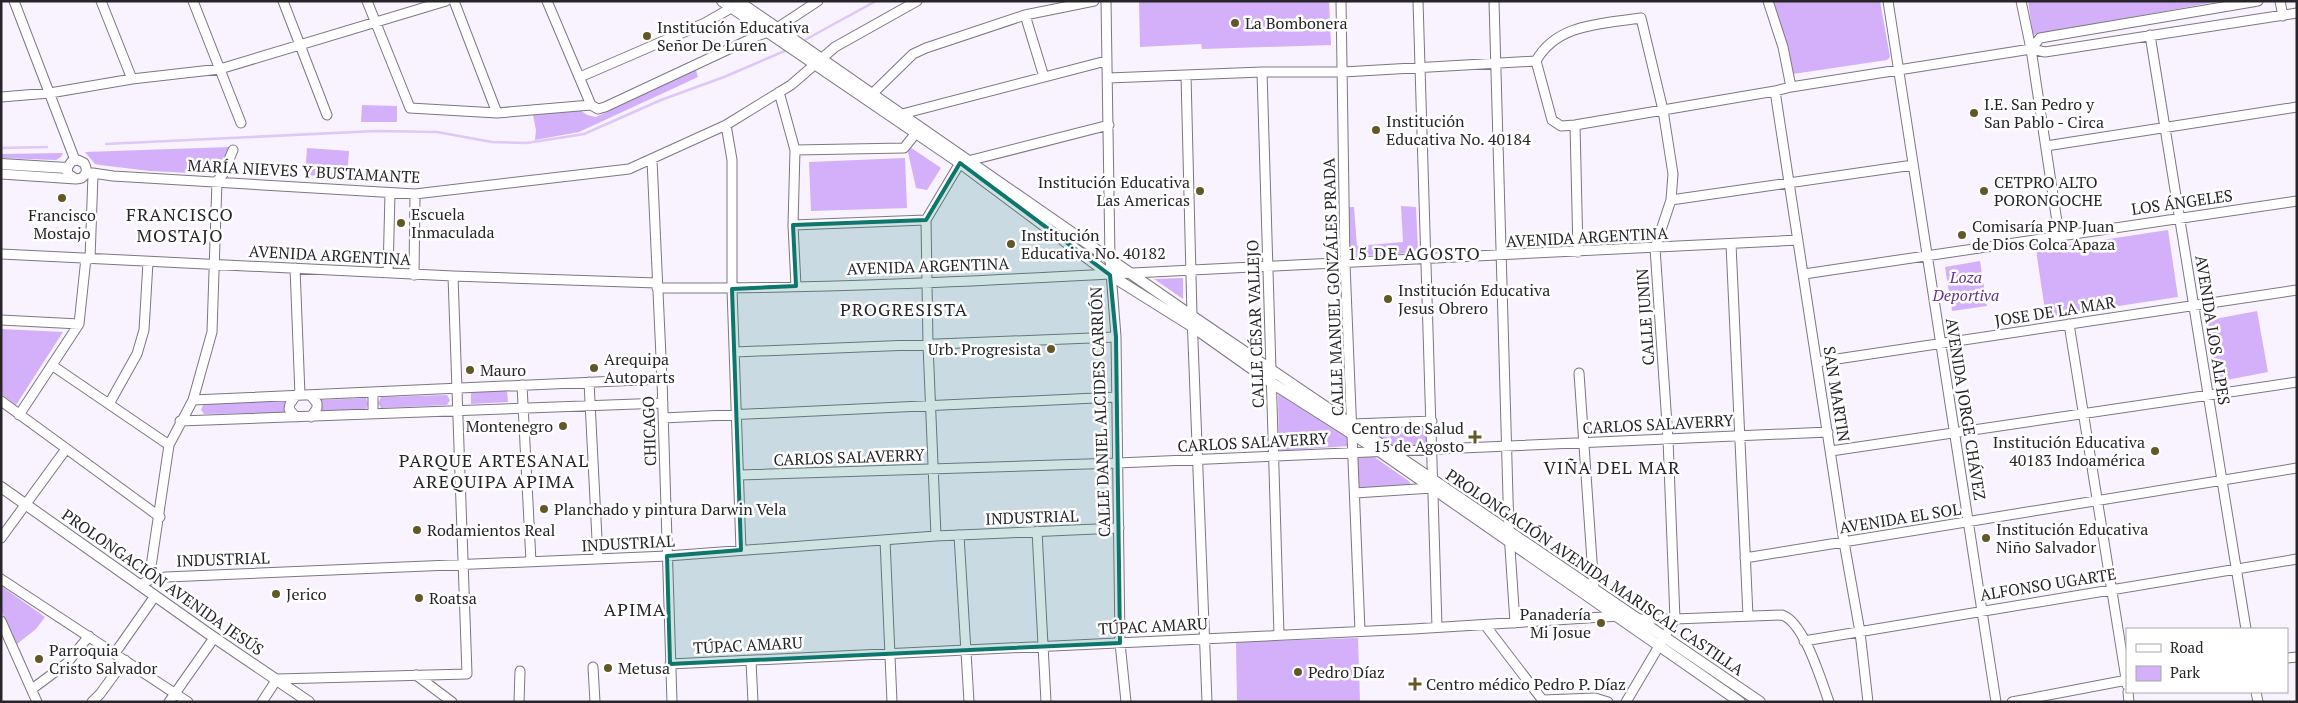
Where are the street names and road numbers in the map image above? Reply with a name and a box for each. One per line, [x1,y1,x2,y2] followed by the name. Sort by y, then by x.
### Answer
[187,154,421,188] street label: MARÍA NIEVES Y BUSTAMANTE
[1317,157,1349,417] street label: CALLE MANUEL GONZÁLES PRADA
[2130,184,2234,220] street label: LOS ÁNGELES
[1505,222,1669,252] street label: AVENIDA ARGENTINA
[1241,239,1269,409] street label: CALLE CÉSAR VALLEJO
[248,240,412,270] street label: AVENIDA ARGENTINA
[846,252,1010,280] street label: AVENIDA ARGENTINA
[2190,254,2236,406] street label: AVENIDA LOS ALPES
[1631,268,1659,366] street label: CALLE JUNIN
[1085,286,1115,538] street label: CALLE DANIEL ALCIDES CARRIÓN
[1993,290,2118,331] street label: JOSE DE LA MAR
[1941,316,1991,502] street label: AVENIDA JORGE CHÁVEZ
[1819,345,1855,444] street label: SAN MARTIN
[637,395,661,467] street label: CHICAGO
[1582,409,1735,439] street label: CARLOS SALAVERRY
[1177,427,1330,457] street label: CARLOS SALAVERRY
[773,443,926,471] street label: CARLOS SALAVERRY
[1442,464,1748,680] street label: PROLONGACIÓN AVENIDA MARISCAL CASTILLA
[1838,497,1963,538] street label: AVENIDA EL SOL
[58,504,268,660] street label: PROLONGACIÓN AVENIDA JESÚS
[985,504,1079,530] street label: INDUSTRIAL
[581,530,675,556] street label: INDUSTRIAL
[176,546,270,572] street label: INDUSTRIAL
[1978,562,2118,606] street label: ALFONSO UGARTE
[1098,612,1209,640] street label: TÚPAC AMARU
[693,631,804,659] street label: TÚPAC AMARU

